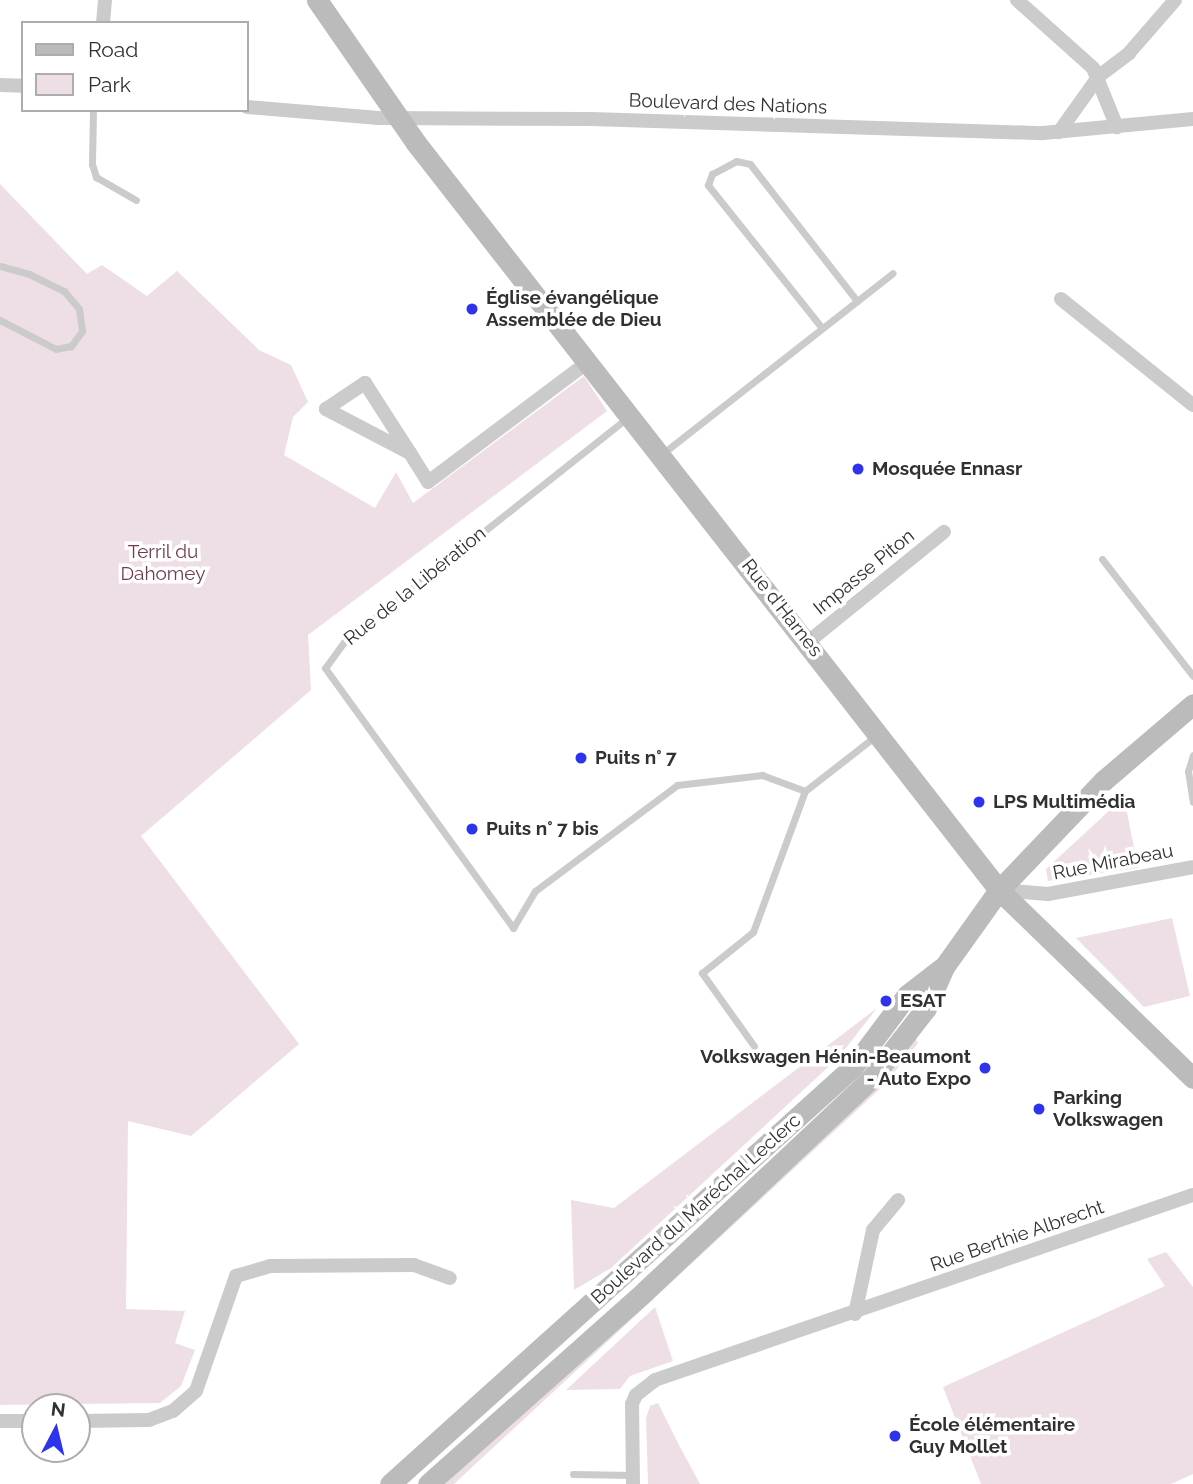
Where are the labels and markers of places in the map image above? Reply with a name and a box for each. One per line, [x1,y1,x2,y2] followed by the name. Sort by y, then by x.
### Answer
[486,287,662,331] place label: Église évangélique Assemblée de Dieu
[464,301,480,317] marker: Église évangélique Assemblée de Dieu
[872,458,1022,480] place label: Mosquée Ennasr
[850,461,866,477] marker: Mosquée Ennasr
[595,747,677,769] place label: Puits n° 7
[573,750,589,766] marker: Puits n° 7
[993,791,1135,813] place label: LPS Multimédia
[971,794,987,810] marker: LPS Multimédia
[486,818,599,840] place label: Puits n° 7 bis
[464,821,480,837] marker: Puits n° 7 bis
[900,990,946,1012] place label: ESAT
[878,993,894,1009] marker: ESAT
[700,1046,971,1090] place label: Volkswagen Hénin-Beaumont - Auto Expo
[977,1060,993,1076] marker: Volkswagen Hénin-Beaumont - Auto Expo
[1053,1087,1163,1131] place label: Parking Volkswagen
[1031,1101,1047,1117] marker: Parking Volkswagen
[909,1414,1075,1458] place label: École élémentaire Guy Mollet
[887,1428,903,1444] marker: École élémentaire Guy Mollet

